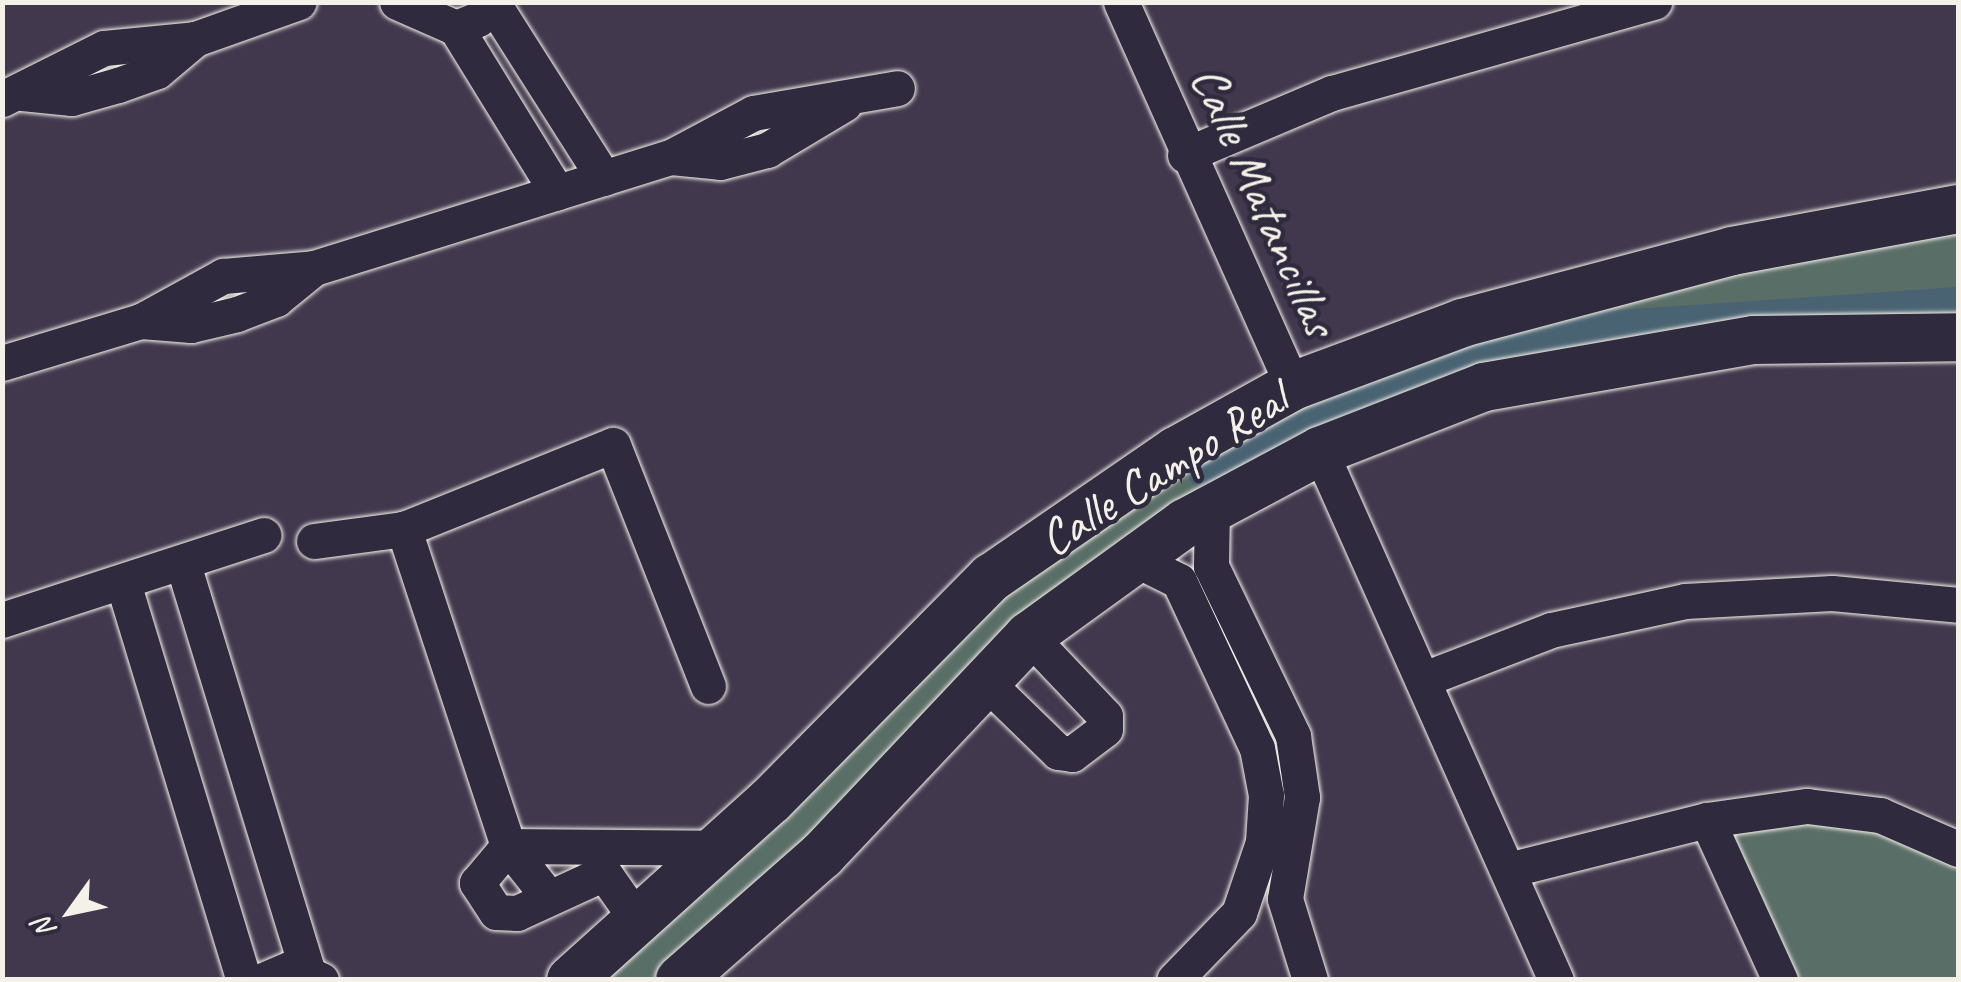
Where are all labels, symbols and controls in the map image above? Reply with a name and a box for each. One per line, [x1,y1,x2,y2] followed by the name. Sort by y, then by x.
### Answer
[1177,56,1351,346] street label: Calle Matancillas
[1027,368,1299,570] street label: Calle Campo Real
[20,862,120,962] north arrow
[25,912,64,945] text: N

